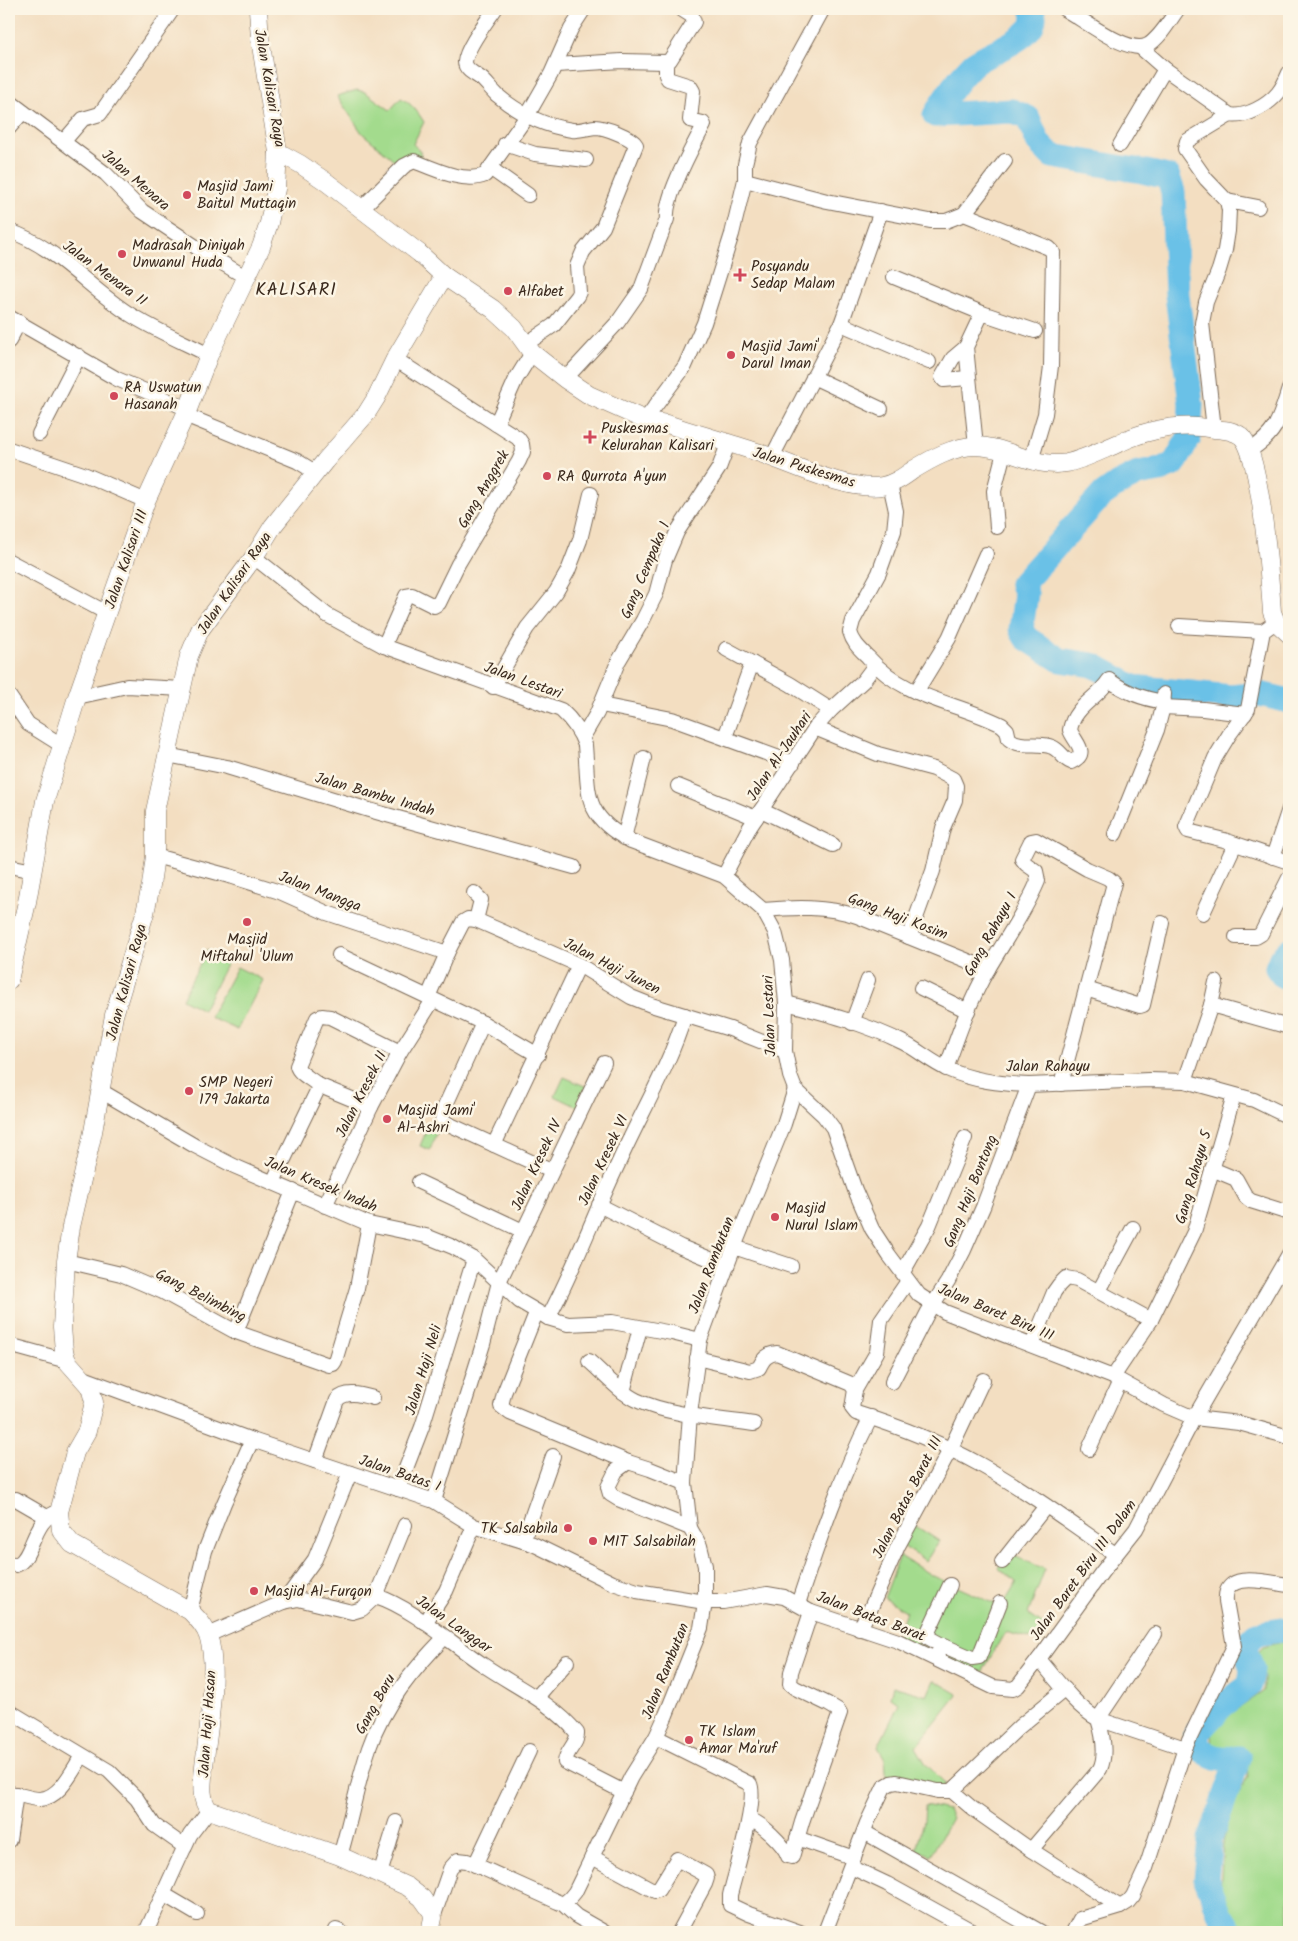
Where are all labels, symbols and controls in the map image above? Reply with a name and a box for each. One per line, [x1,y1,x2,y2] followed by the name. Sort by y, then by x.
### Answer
[247,27,291,149] street label: Jalan Kalisari Raya
[96,144,175,217] street label: Jalan Menara
[197,175,296,216] place label: Masjid Jami Baitul Muttaqin
[181,189,193,201] marker: Masjid Jami Baitul Muttaqin
[132,234,245,275] place label: Madrasah Diniyah Unwanul Huda
[57,235,152,313] street label: Jalan Menara II
[116,248,128,260] marker: Madrasah Diniyah Unwanul Huda
[751,255,835,296] place label: Posyandu Sedap Malam
[733,268,747,282] marker: Posyandu Sedap Malam
[255,276,337,305] district label: KALISARI
[518,280,564,304] place label: Alfabet
[502,285,514,297] marker: Alfabet
[741,335,820,376] place label: Masjid Jami' Darul Iman
[725,349,737,361] marker: Masjid Jami' Darul Iman
[124,376,201,417] place label: RA Uswatun Hasanah
[108,390,120,402] marker: RA Uswatun Hasanah
[601,417,715,458] place label: Puskesmas Kelurahan Kalisari
[583,430,597,444] marker: Puskesmas Kelurahan Kalisari
[749,441,859,495] street label: Jalan Puskesmas
[452,445,517,533] street label: Gang Anggrek
[557,465,667,489] place label: RA Qurrota A'yun
[541,470,553,482] marker: RA Qurrota A'yun
[99,506,155,612] street label: Jalan Kalisari III
[615,518,677,623] street label: Gang Cempaka 1
[191,527,278,640] street label: Jalan Kalisari Raya
[480,656,566,707] street label: Jalan Lestari
[741,706,819,806] street label: Jalan Al-Jauhari
[312,766,437,824] street label: Jalan Bambu Indah
[275,865,365,919] street label: Jalan Mangga
[844,887,951,947] street label: Gang Haji Kosim
[958,888,1024,981] street label: Gang Rahayu I
[241,916,253,928] marker: Masjid Miftahul 'Ulum
[100,921,154,1043] street label: Jalan Kalisari Raya
[201,928,293,969] place label: Masjid Miftahul 'Ulum
[559,932,664,1002] street label: Jalan Haji Junen
[757,973,783,1057] street label: Jalan Lestari
[330,1046,394,1142] street label: Jalan Kresek II
[1006,1055,1090,1079] street label: Jalan Rahayu
[199,1071,274,1112] place label: SMP Negeri 179 Jakarta
[183,1085,195,1097] marker: SMP Negeri 179 Jakarta
[397,1099,476,1140] place label: Masjid Jami' Al-Ashri
[572,1111,636,1210] street label: Jalan Kresek VI
[381,1113,393,1125] marker: Masjid Jami' Al-Ashri
[505,1115,569,1215] street label: Jalan Kresek IV
[1169,1127,1219,1227] street label: Gang Rahayu 5
[937,1131,1005,1251] street label: Gang Haji Bontong
[260,1150,381,1220] street label: Jalan Kresek Indah
[785,1197,858,1238] place label: Masjid Nurul Islam
[769,1211,781,1223] marker: Masjid Nurul Islam
[682,1213,741,1317] street label: Jalan Rambutan
[151,1263,250,1329] street label: Gang Belimbing
[934,1278,1058,1348] street label: Jalan Baret Biru III
[399,1321,450,1418] street label: Jalan Haji Neli
[867,1432,949,1563] street label: Jalan Batas Barat III
[355,1449,444,1499] street label: Jalan Batas I
[1024,1495,1143,1646] street label: Jalan Baret Biru III Dalam
[481,1517,558,1541] place label: TK Salsabila
[562,1522,574,1534] marker: TK Salsabila
[603,1530,696,1554] place label: MIT Salsabilah
[587,1535,599,1547] marker: MIT Salsabilah
[264,1580,372,1604] place label: Masjid Al-Furqon
[248,1585,260,1597] marker: Masjid Al-Furqon
[813,1585,929,1649] street label: Jalan Batas Barat
[410,1590,497,1661] street label: Jalan Langgar
[636,1619,696,1723] street label: Jalan Rambutan
[192,1669,224,1779] street label: Jalan Haji Hasan
[349,1670,402,1739] street label: Gang Baru
[699,1720,778,1761] place label: TK Islam Amar Ma'ruf
[683,1734,695,1746] marker: TK Islam Amar Ma'ruf

